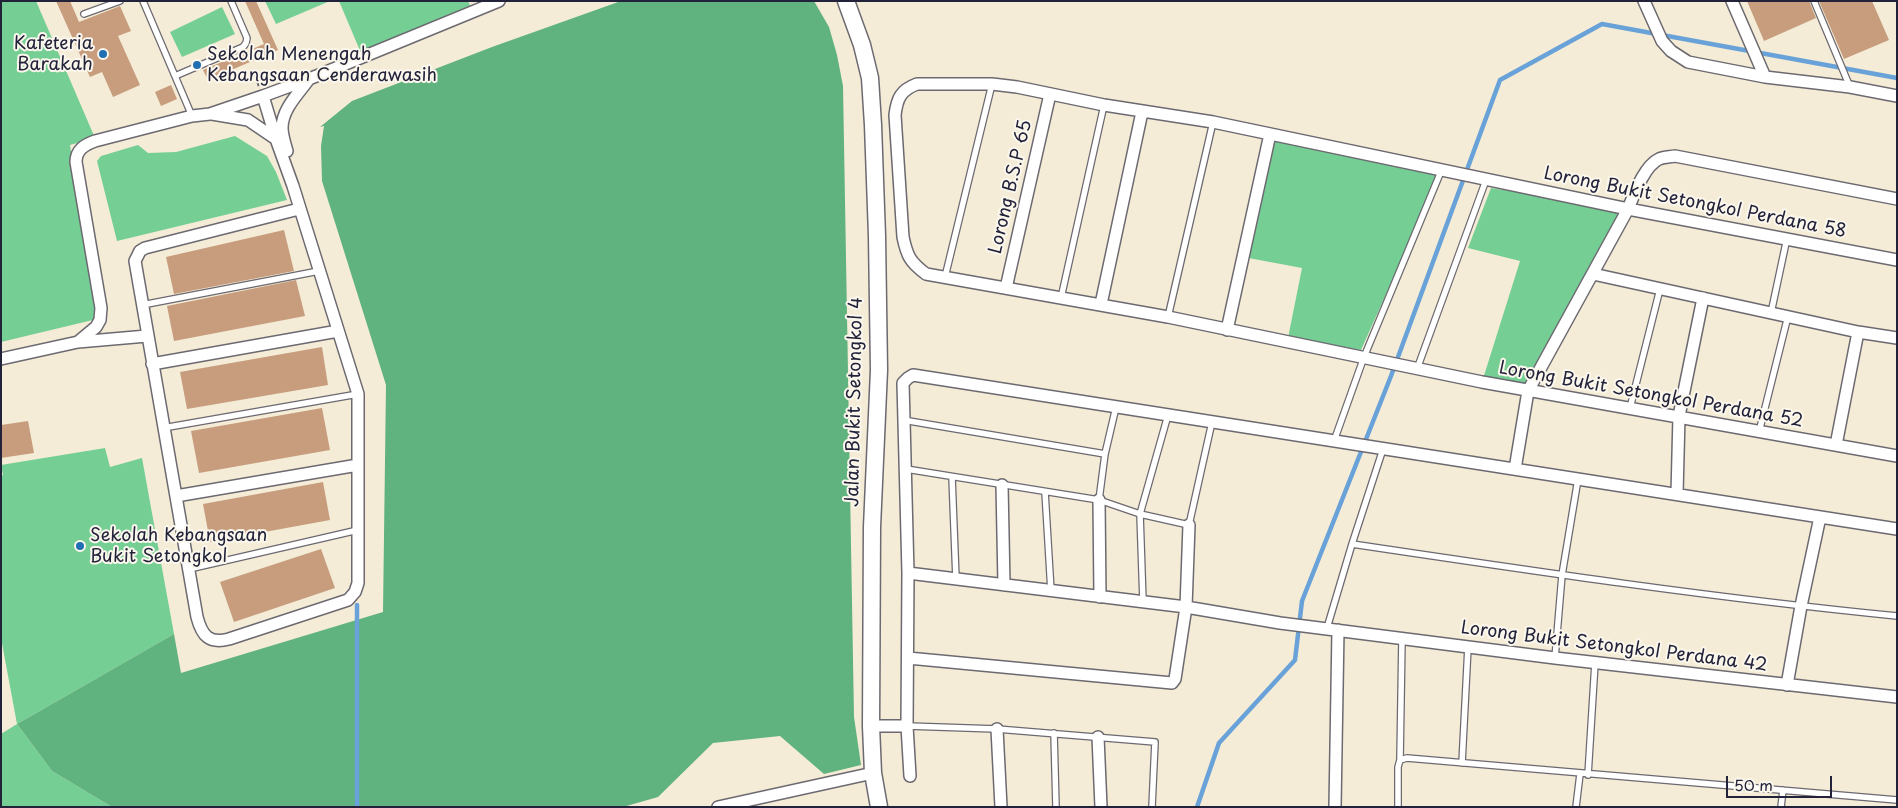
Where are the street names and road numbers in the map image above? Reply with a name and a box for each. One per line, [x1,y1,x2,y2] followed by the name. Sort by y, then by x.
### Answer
[985,118,1037,256] street label: Lorong B.S.P 65
[1542,163,1848,243] street label: Lorong Bukit Setongkol Perdana 58
[842,297,868,507] street label: Jalan Bukit Setongkol 4
[1497,358,1805,432] street label: Lorong Bukit Setongkol Perdana 52
[1459,617,1769,677] street label: Lorong Bukit Setongkol Perdana 42

